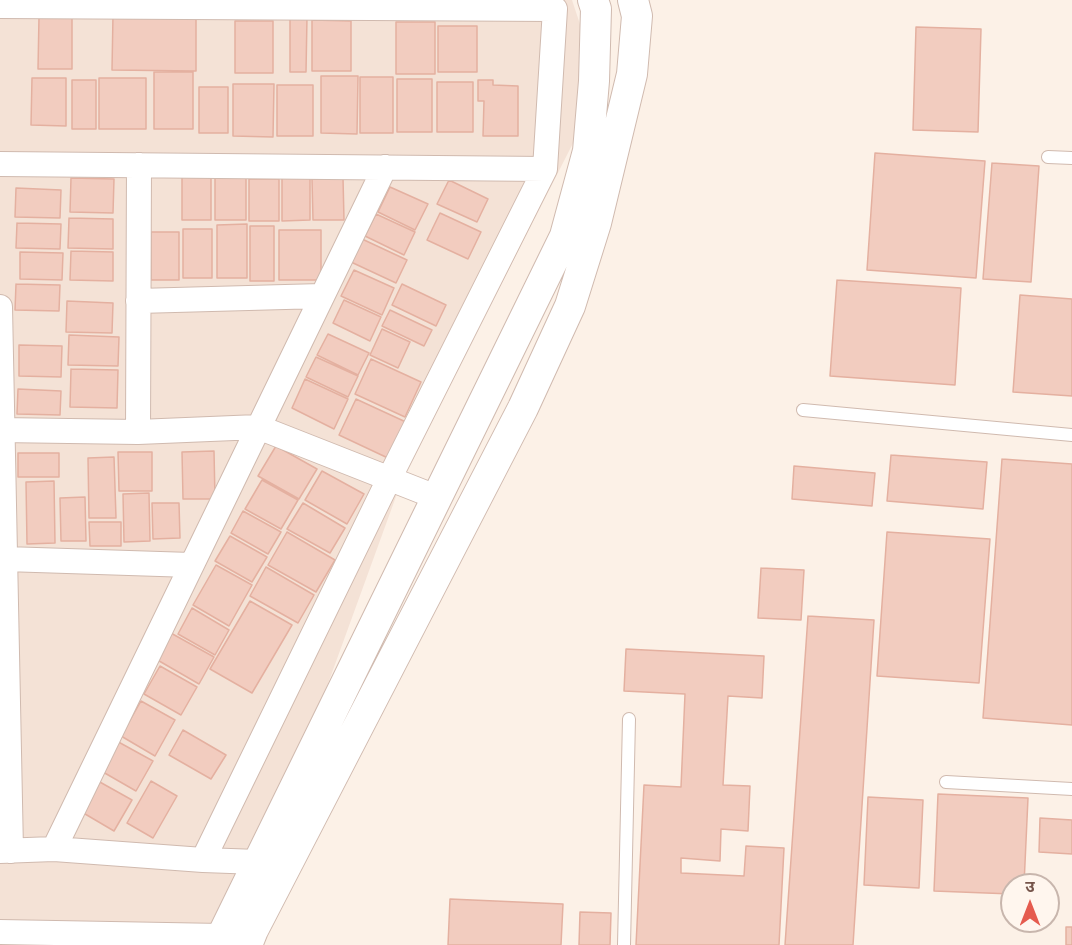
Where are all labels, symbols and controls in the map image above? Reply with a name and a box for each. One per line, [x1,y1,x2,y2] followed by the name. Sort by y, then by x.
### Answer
[1000,873,1060,933] north arrow
[1025,876,1035,898] text: उ

